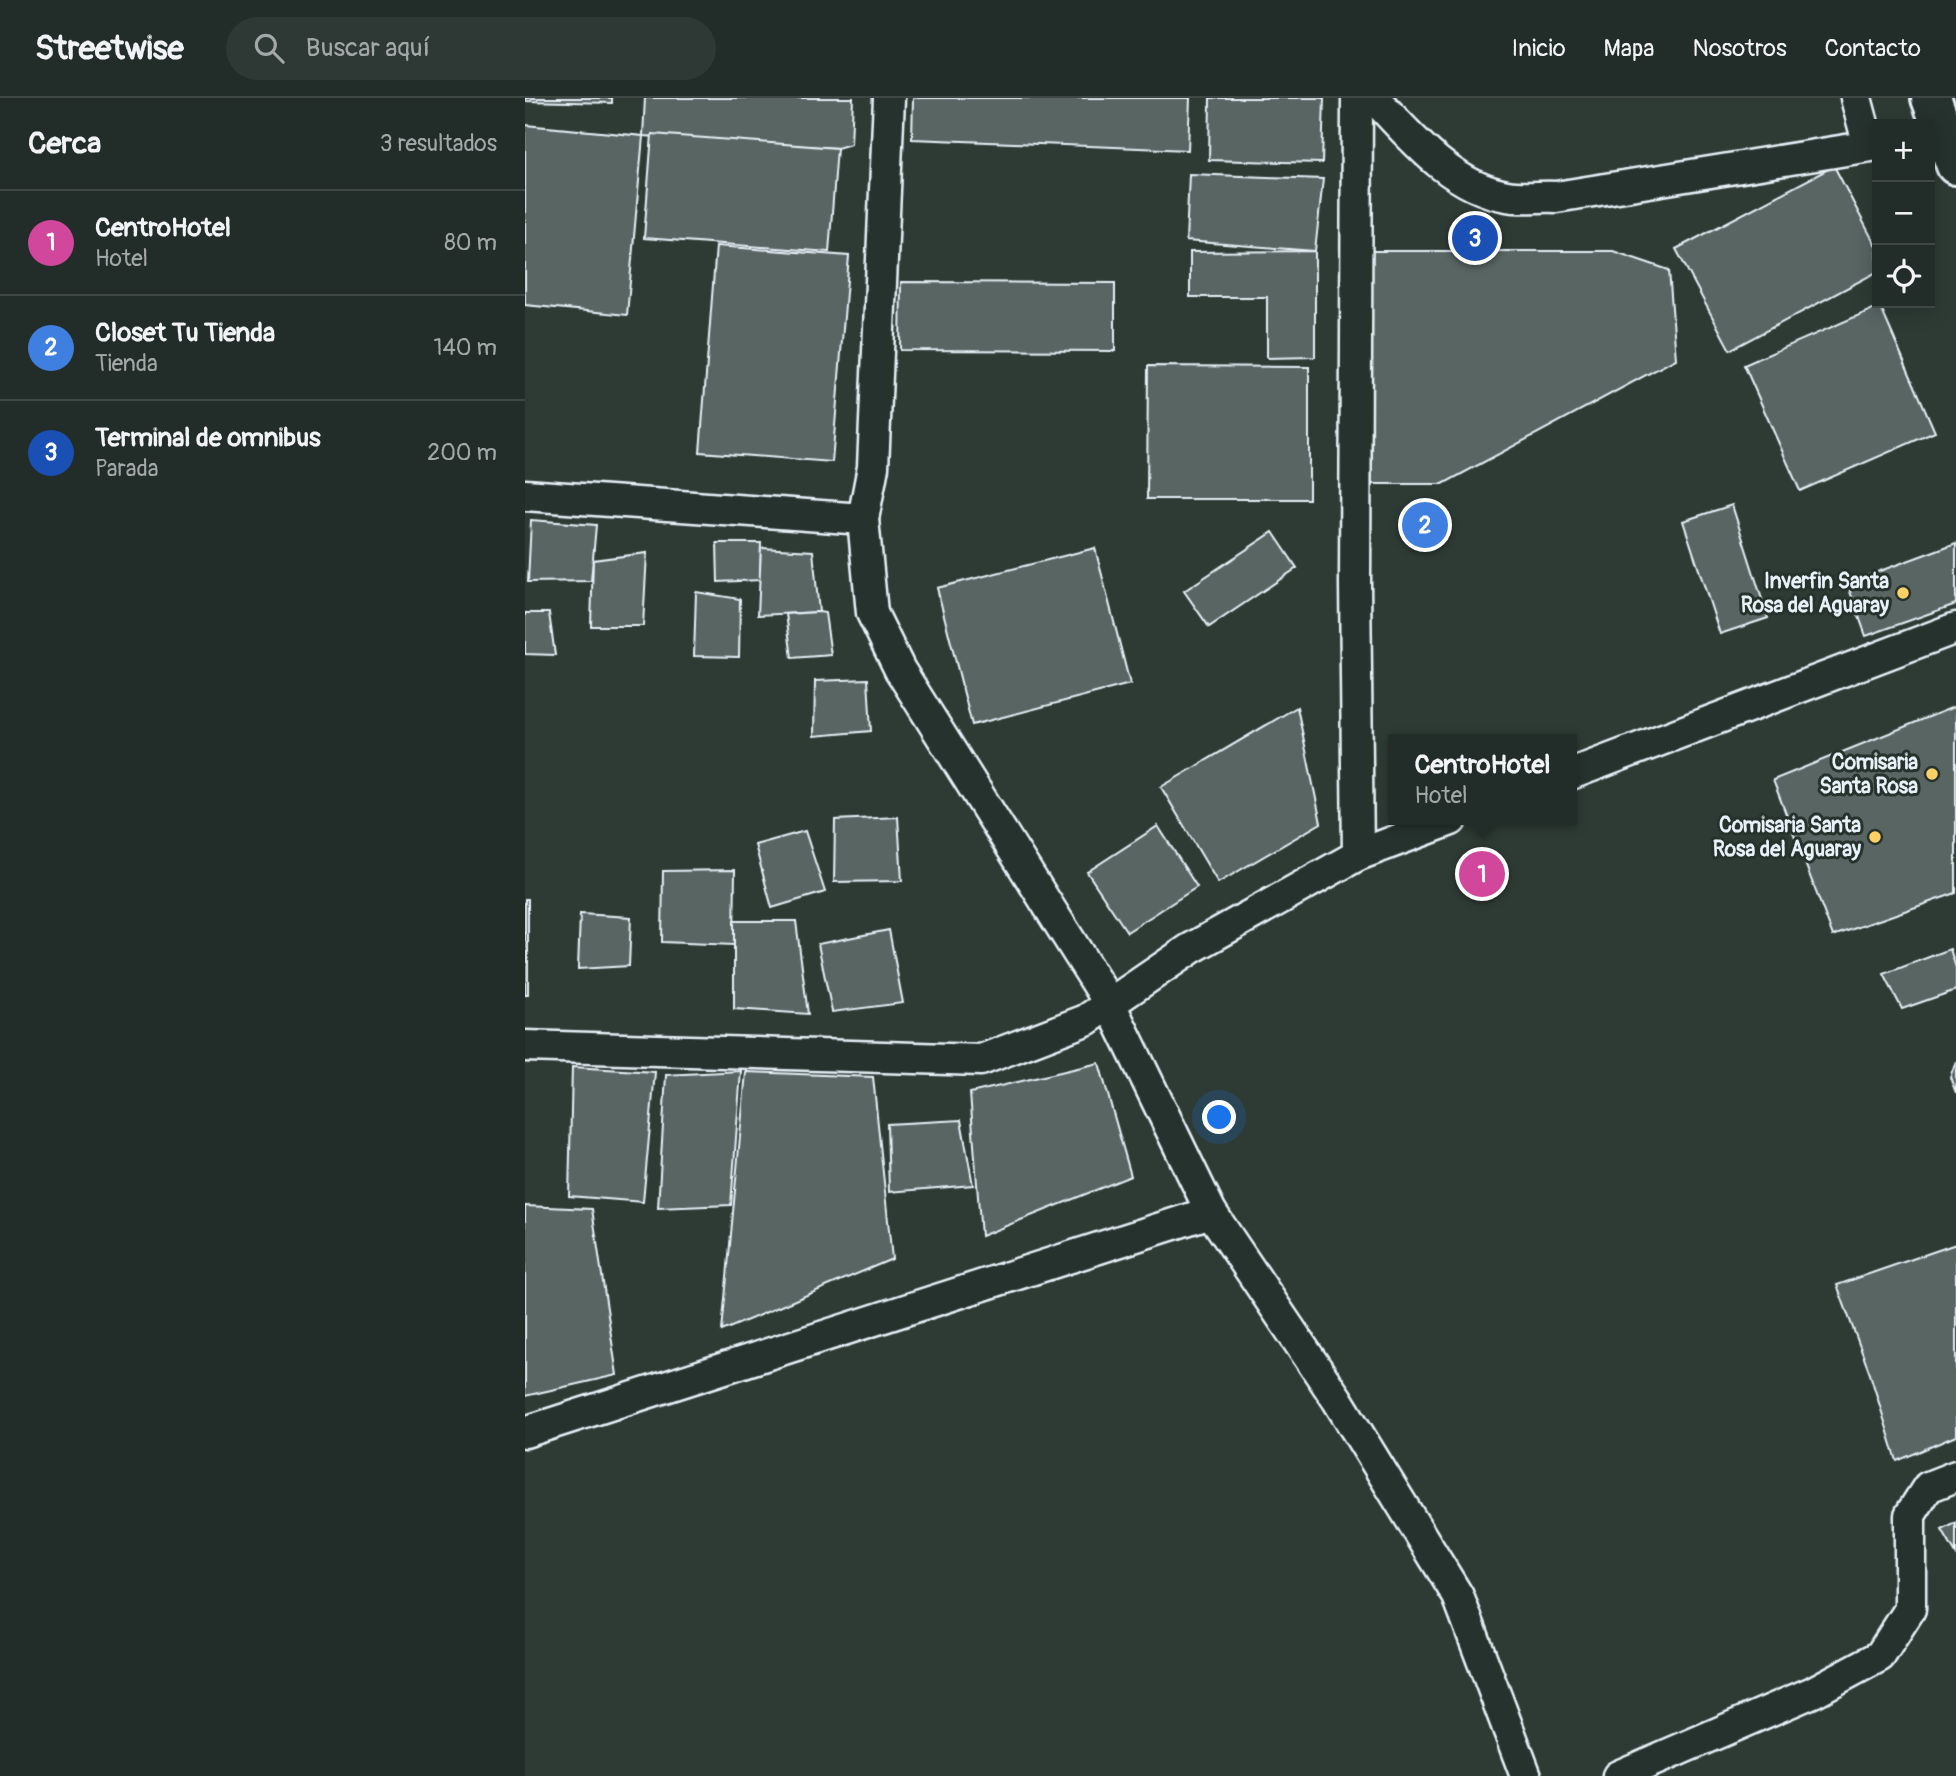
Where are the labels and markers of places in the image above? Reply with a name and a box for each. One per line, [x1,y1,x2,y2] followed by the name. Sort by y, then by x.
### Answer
[1452,212,1498,264] pin: 3
[1402,499,1448,551] pin: 2
[1741,568,1889,619] place label: Inverfin Santa Rosa del Aguaray
[1895,585,1911,601] marker: Inverfin Santa Rosa del Aguaray
[1820,749,1918,800] place label: Comisaria Santa Rosa
[1924,766,1940,782] marker: Comisaria Santa Rosa
[1713,812,1861,863] place label: Comisaria Santa Rosa del Aguaray
[1867,829,1883,845] marker: Comisaria Santa Rosa del Aguaray
[1459,848,1505,900] pin: 1

